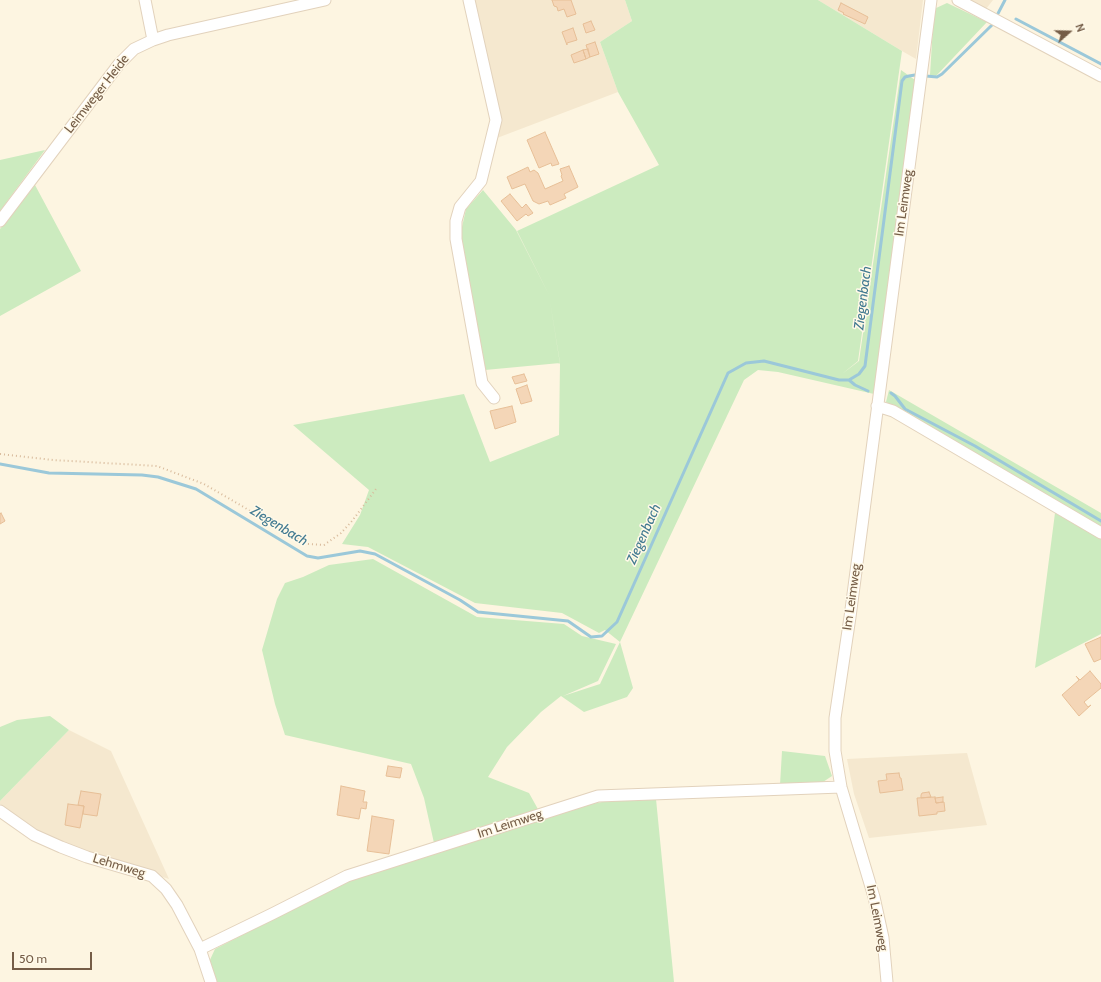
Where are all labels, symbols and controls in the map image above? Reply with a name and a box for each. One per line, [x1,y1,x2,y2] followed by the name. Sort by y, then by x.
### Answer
[1049,12,1089,52] north arrow
[1072,22,1088,34] text: N
[61,52,133,136] street label: Leimweger Heide
[892,169,916,237] street label: Im Leimweg
[851,265,875,331] water label: Ziegenbach
[623,501,665,567] water label: Ziegenbach
[247,502,311,550] water label: Ziegenbach
[840,563,864,631] street label: Im Leimweg
[476,806,544,842] street label: Im Leimweg
[91,851,147,881] street label: Lehmweg
[863,884,891,952] street label: Im Leimweg
[14,944,94,970] scale bar
[19,951,47,966] text: 50 m

